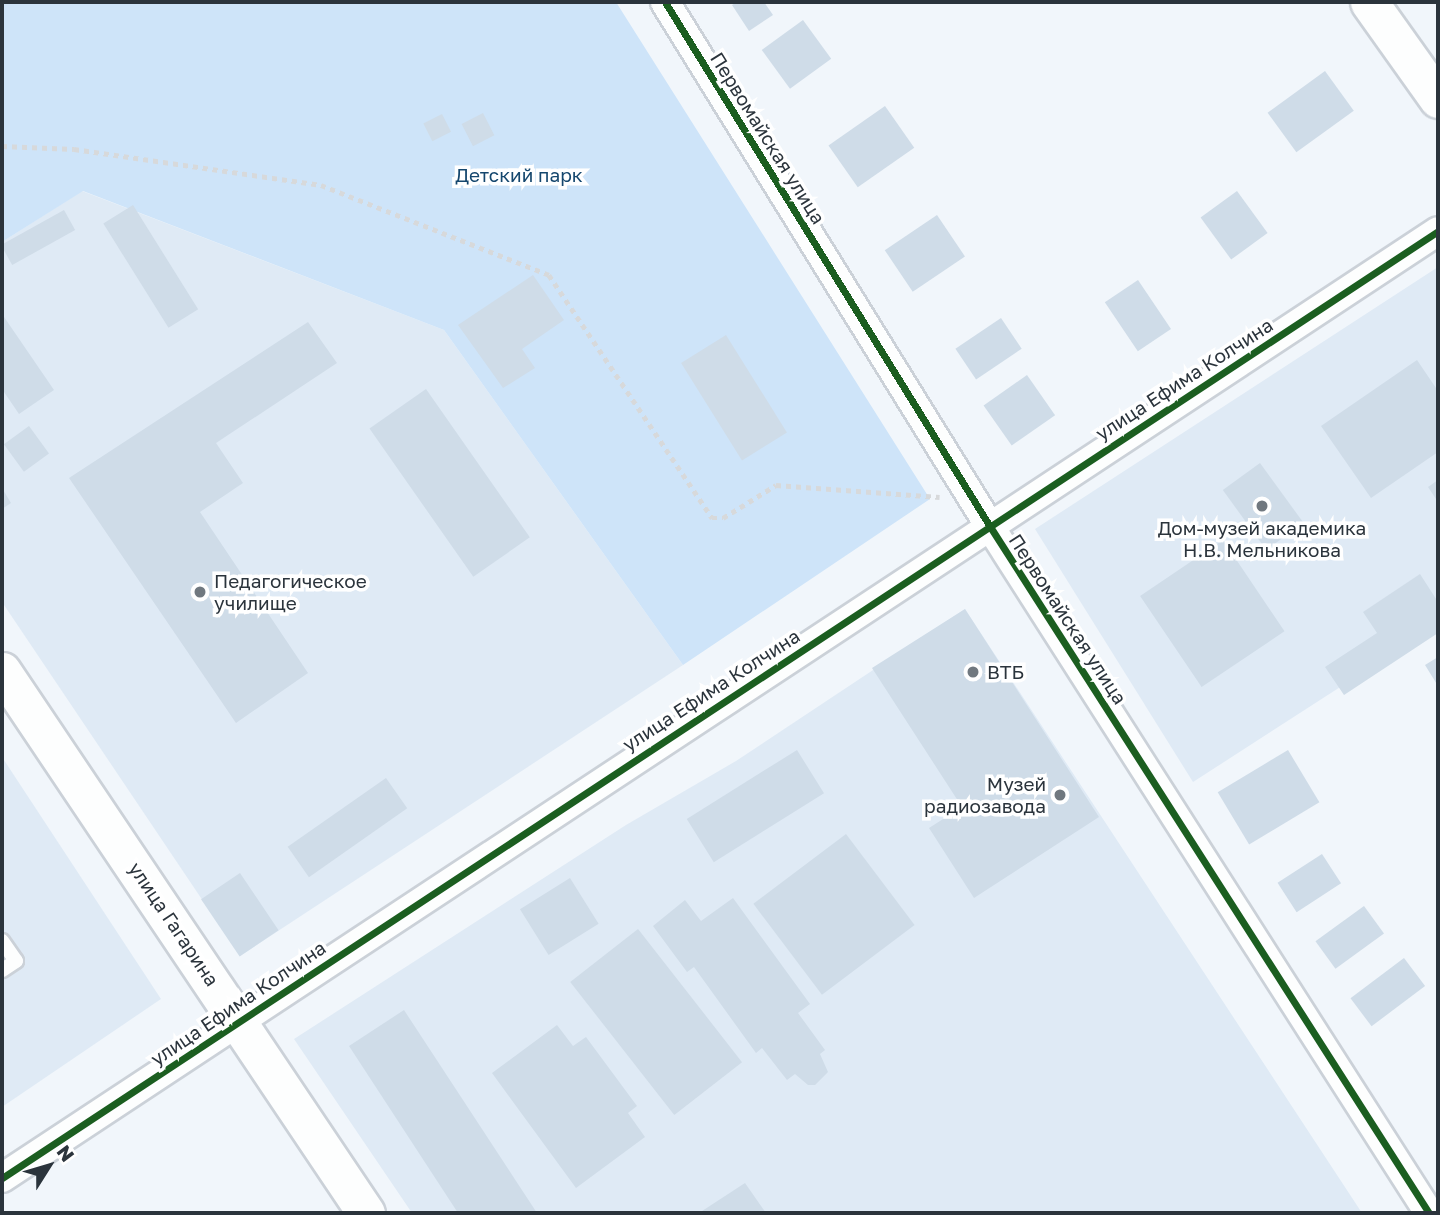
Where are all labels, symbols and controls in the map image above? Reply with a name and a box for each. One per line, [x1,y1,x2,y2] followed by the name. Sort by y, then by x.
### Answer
[706,48,830,228] street label: Первомайская улица
[455,164,583,186] park label: Детский парк
[1091,313,1277,445] street label: улица Ефима Колчина
[1254,498,1270,514] marker: Дом-музей академика Н.В. Мельникова
[1158,517,1366,561] place label: Дом-музей академика Н.В. Мельникова
[1004,530,1132,708] street label: Первомайская улица
[214,570,367,614] place label: Педагогическое училище
[192,584,208,600] marker: Педагогическое училище
[618,624,804,756] street label: улица Ефима Колчина
[987,661,1024,683] place label: ВТБ
[965,664,981,680] marker: ВТБ
[924,773,1046,817] place label: Музей радиозавода
[1052,787,1068,803] marker: Музей радиозавода
[124,858,224,990] street label: улица Гагарина
[146,936,330,1070] street label: улица Ефима Колчина
[14,1131,84,1201] north arrow
[53,1140,80,1166] text: N

